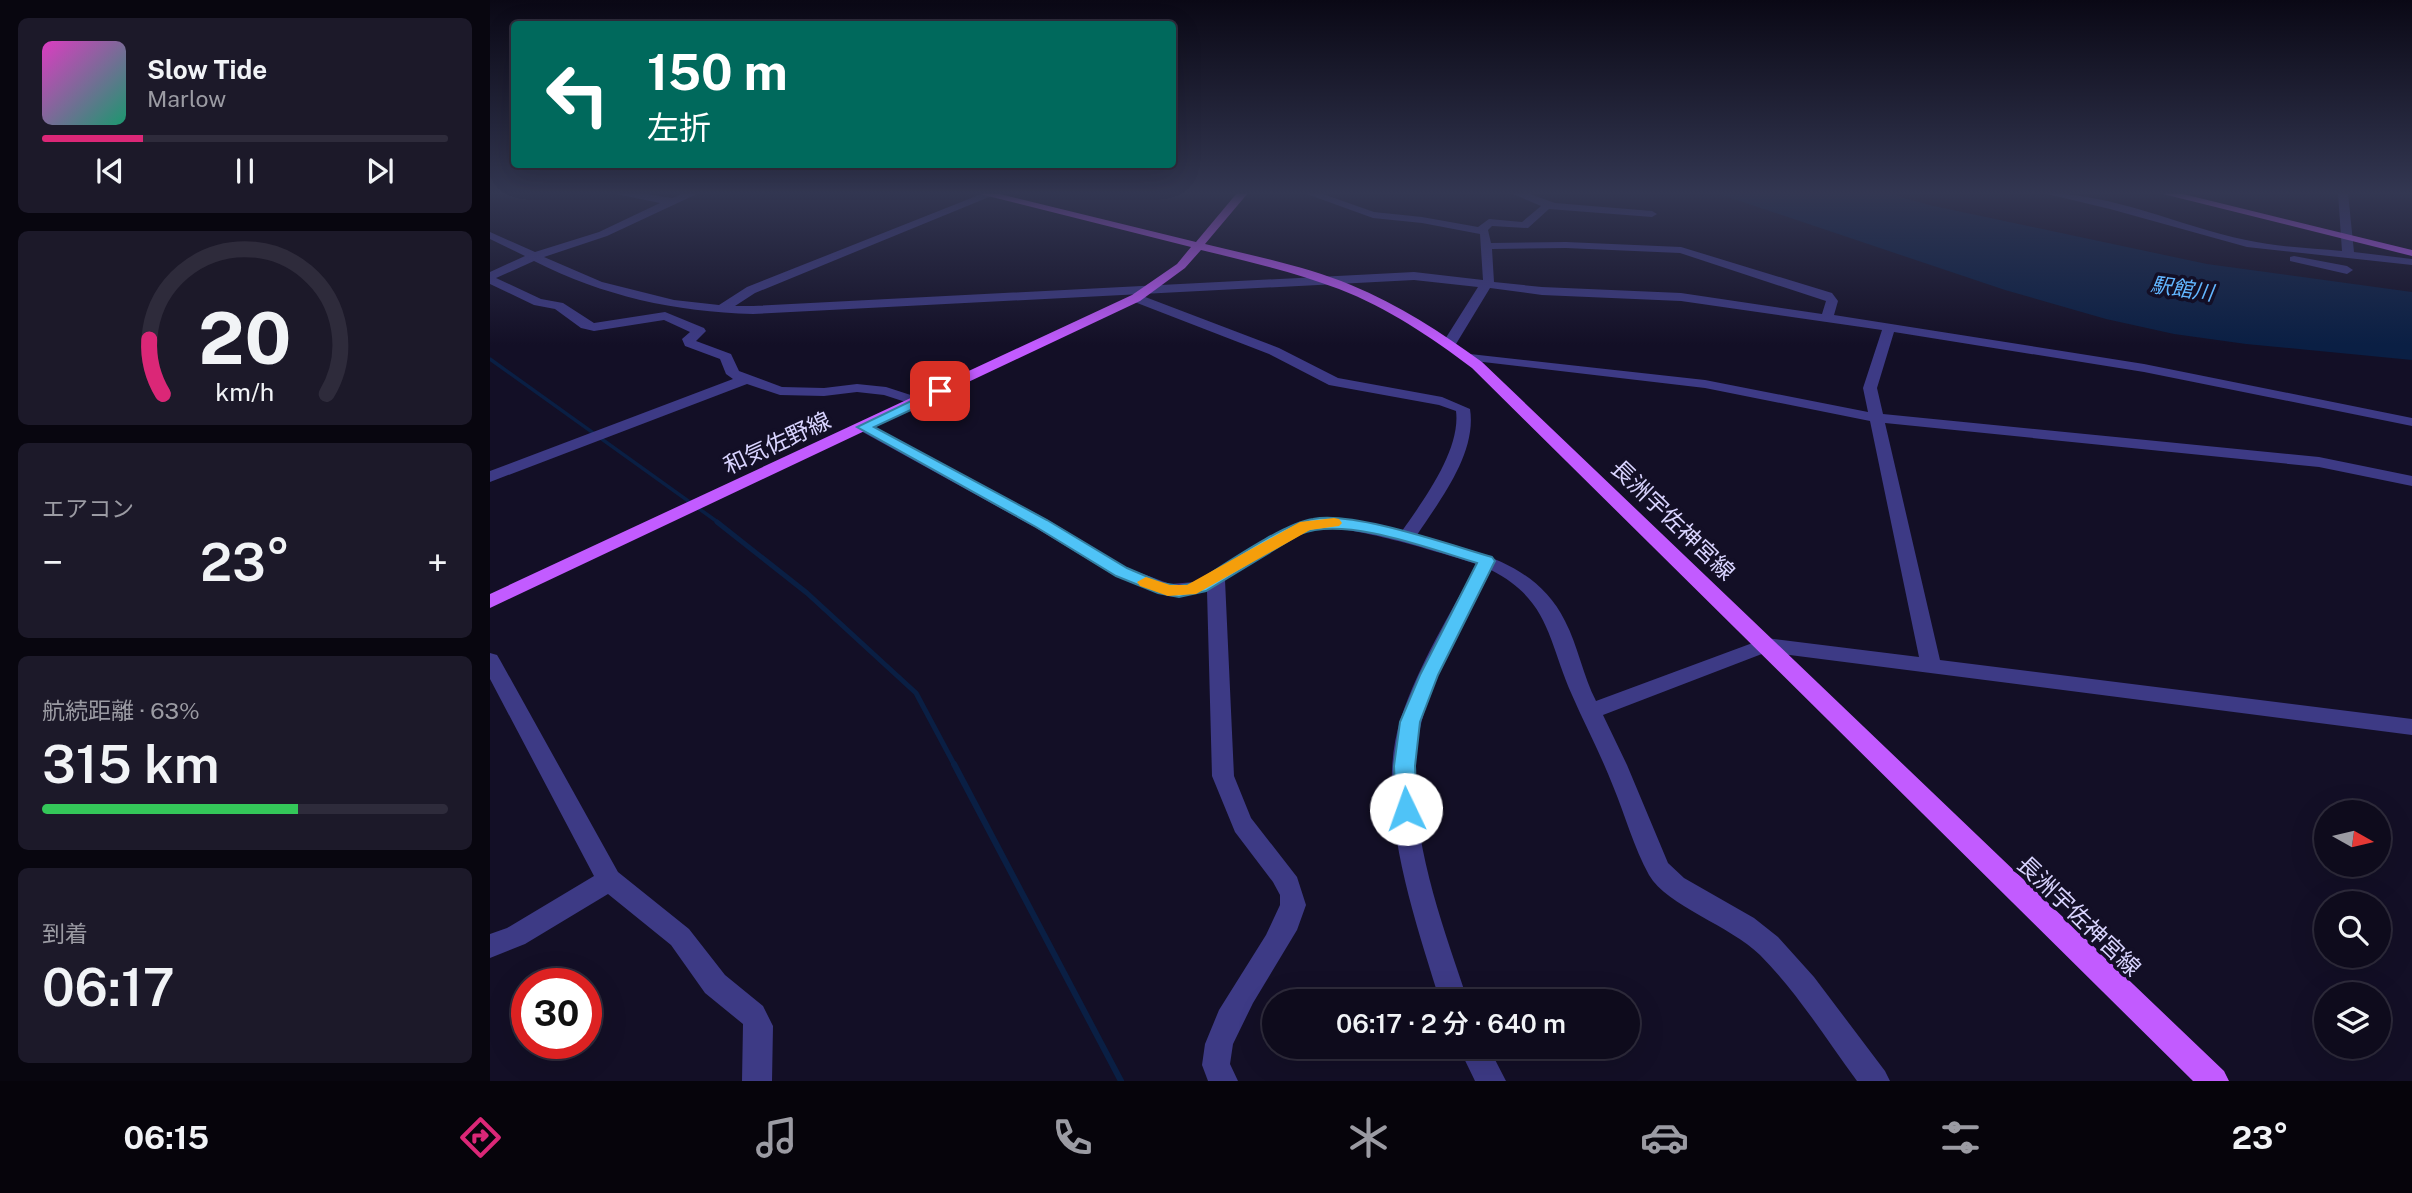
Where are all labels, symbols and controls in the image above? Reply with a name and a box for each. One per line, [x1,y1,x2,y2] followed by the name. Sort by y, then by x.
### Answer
[647,43,788,101] text: 150 m
[532,49,623,140] icon: left
[147,54,267,85] text: Slow Tide
[147,85,226,112] text: Marlow
[647,109,711,146] text: 左折
[91,152,129,190] icon: previous
[226,152,264,190] icon: pause
[361,152,399,190] icon: next
[2149,272,2217,306] water label: 駅館川
[198,295,292,380] text: 20
[910,361,970,421] pin
[921,372,959,410] icon: arrive
[216,377,274,407] text: km/h
[719,406,835,479] street label: 和気佐野線
[1606,454,1741,585] street label: 長洲宇佐神宮線
[42,495,134,522] text: エアコン
[200,532,290,593] text: 23°
[42,540,63,585] text: −
[427,540,448,585] text: +
[42,697,200,724] text: 航続距離 · 63%
[42,734,219,795] text: 315 km
[1369,772,1443,846] position arrow
[2314,800,2390,877] north arrow
[2314,800,2391,1059] map controls
[2012,850,2147,981] street label: 長洲宇佐神宮線
[2314,891,2391,968] button: search
[42,920,88,947] text: 到着
[42,957,175,1018] text: 06:17
[511,968,602,1059] speed limit sign: 30
[2314,982,2391,1059] button: layers
[1336,1008,1566,1039] text: 06:17 · 2 分 · 640 m
[456,1113,505,1162] icon: directions
[752,1113,801,1162] icon: music
[1048,1113,1097,1162] icon: phone
[1344,1113,1393,1162] icon: climate
[1640,1113,1689,1162] icon: car
[1936,1113,1985,1162] icon: filters
[123,1119,209,1156] text: 06:15
[2232,1119,2289,1156] text: 23°

